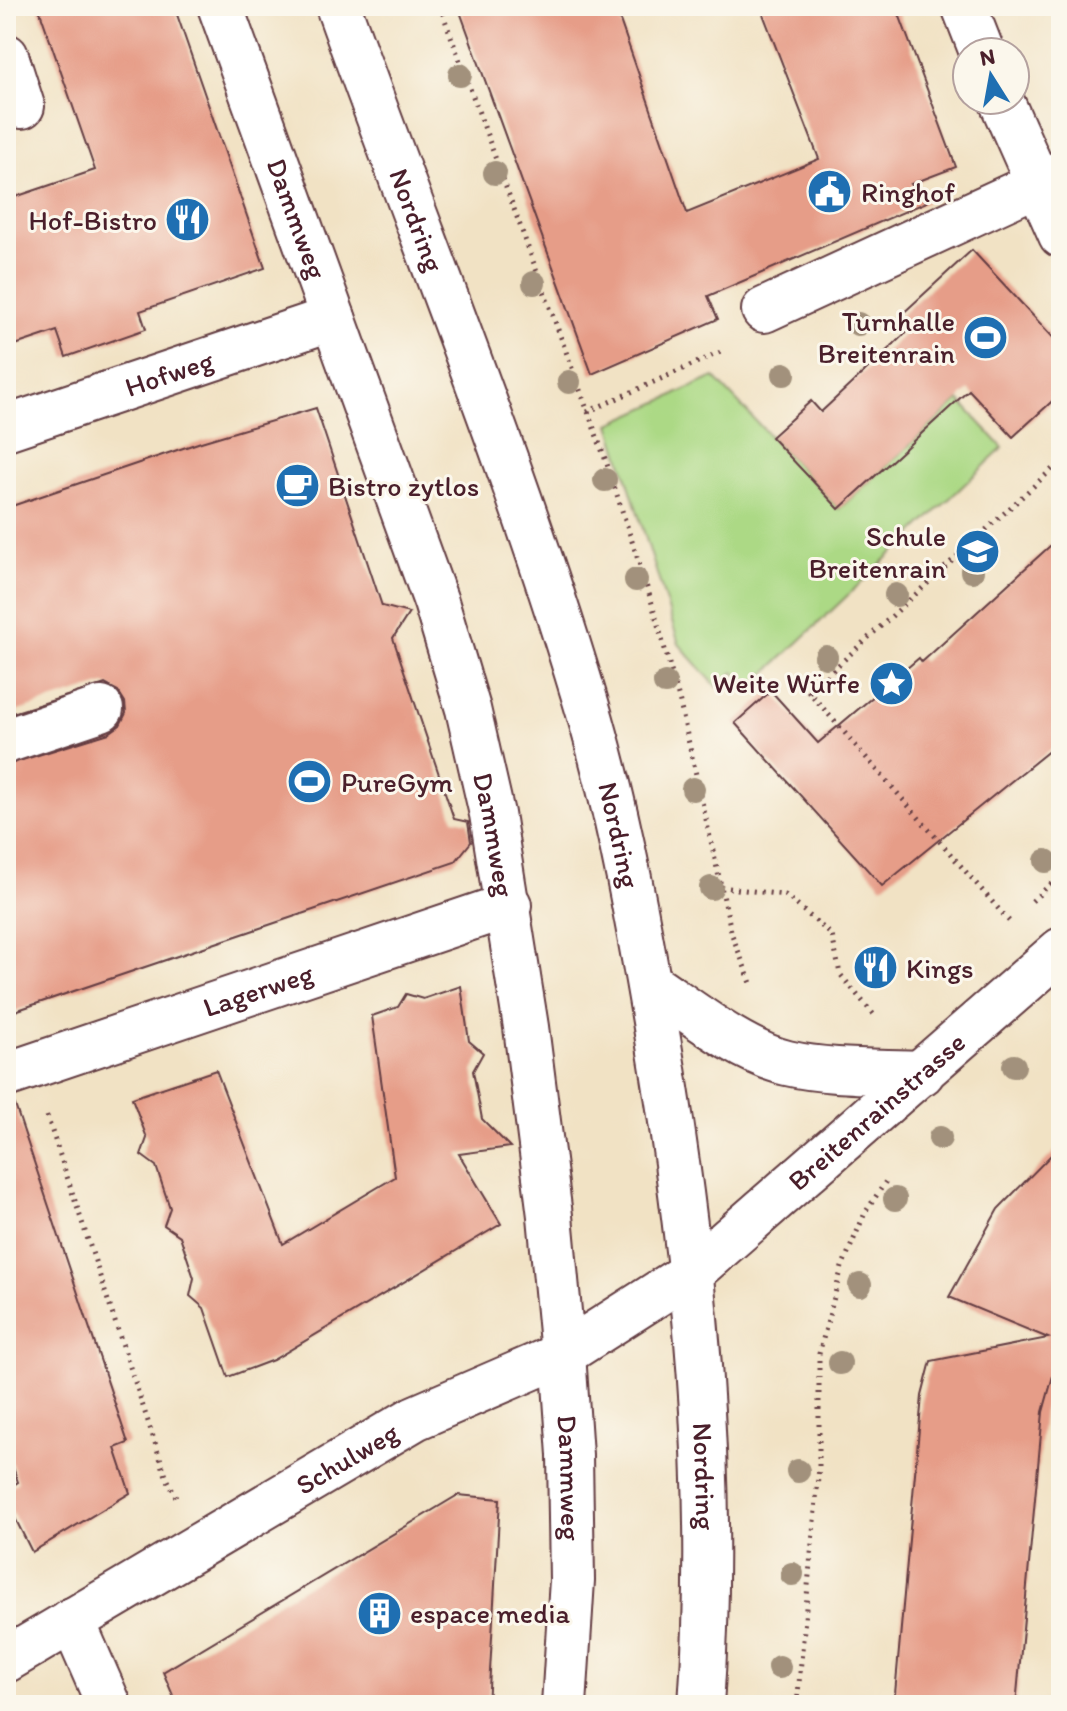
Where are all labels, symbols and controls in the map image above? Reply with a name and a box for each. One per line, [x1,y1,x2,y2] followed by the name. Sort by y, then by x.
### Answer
[951,36,1031,116] north arrow
[977,42,997,72] text: N
[260,153,335,284] street label: Dammweg
[382,164,452,277] street label: Nordring
[806,168,854,216] public building icon: Ringhof
[861,175,955,209] place label: Ringhof
[164,196,212,244] restaurant icon: Hof-Bistro
[28,203,157,237] place label: Hof-Bistro
[818,304,955,370] place label: Turnhalle Breitenrain
[962,313,1010,361] sports icon: Turnhalle Breitenrain
[120,342,218,404] street label: Hofweg
[273,462,321,510] cafe icon: Bistro zytlos
[328,469,479,503] place label: Bistro zytlos
[809,519,946,585] place label: Schule Breitenrain
[953,528,1001,576] school or university icon: Schule Breitenrain
[867,659,915,707] place icon: Weite Würfe
[712,666,860,700] place label: Weite Würfe
[286,758,334,806] sports icon: PureGym
[341,765,453,799] place label: PureGym
[466,769,522,900] street label: Dammweg
[591,778,648,892] street label: Nordring
[851,944,899,992] restaurant icon: Kings
[906,951,974,985] place label: Kings
[199,955,318,1024] street label: Lagerweg
[781,1025,972,1198] street label: Breitenrainstrasse
[289,1414,405,1502] street label: Schulweg
[550,1414,588,1542] street label: Dammweg
[686,1422,723,1531] street label: Nordring
[355,1589,403,1637] building icon: espace media
[410,1596,570,1630] place label: espace media

